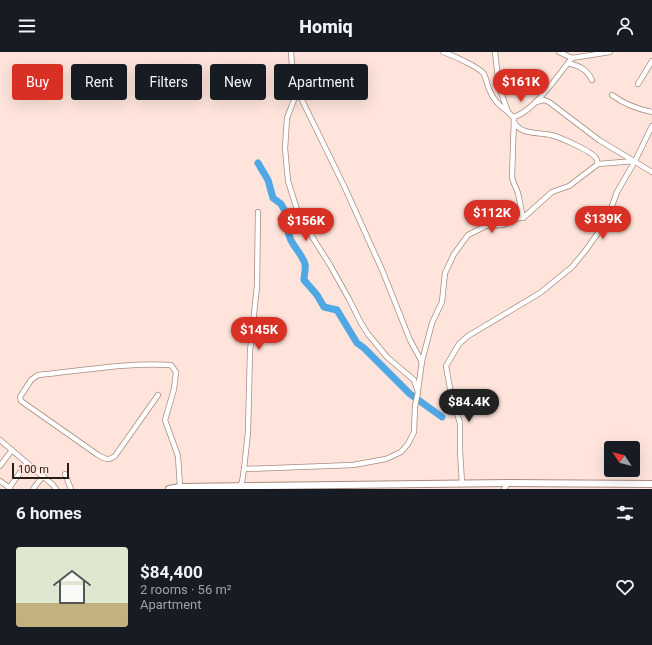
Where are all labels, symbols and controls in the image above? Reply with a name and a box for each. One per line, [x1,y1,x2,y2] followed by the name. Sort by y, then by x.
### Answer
[16,15,38,37] icon: menu
[614,15,636,37] icon: person
[299,16,353,37] text: Homiq
[12,64,63,100] chip: Buy
[71,64,127,100] chip: Rent
[135,64,202,100] chip: Filters
[210,64,266,100] chip: New
[274,64,368,100] chip: Apartment
[493,69,549,103] pin: $161K
[502,74,540,89] text: $161K
[464,200,520,234] pin: $112K
[473,205,511,220] text: $112K
[575,206,631,240] pin: $139K
[278,208,334,242] pin: $156K
[584,211,622,226] text: $139K
[287,213,325,228] text: $156K
[231,317,287,351] pin: $145K
[240,322,278,337] text: $145K
[436,389,502,423] pin: $84.4K
[448,394,490,409] text: $84.4K
[604,441,640,477] north arrow
[604,441,640,477] map controls
[12,461,69,480] scale bar
[18,463,49,476] text: 100 m
[614,502,636,524] icon: filters
[16,503,82,523] text: 6 homes
[140,562,203,582] text: $84,400
[48,563,96,611] icon: home
[614,576,636,598] icon: heart
[140,582,232,597] text: 2 rooms · 56 m²
[140,597,202,612] text: Apartment

